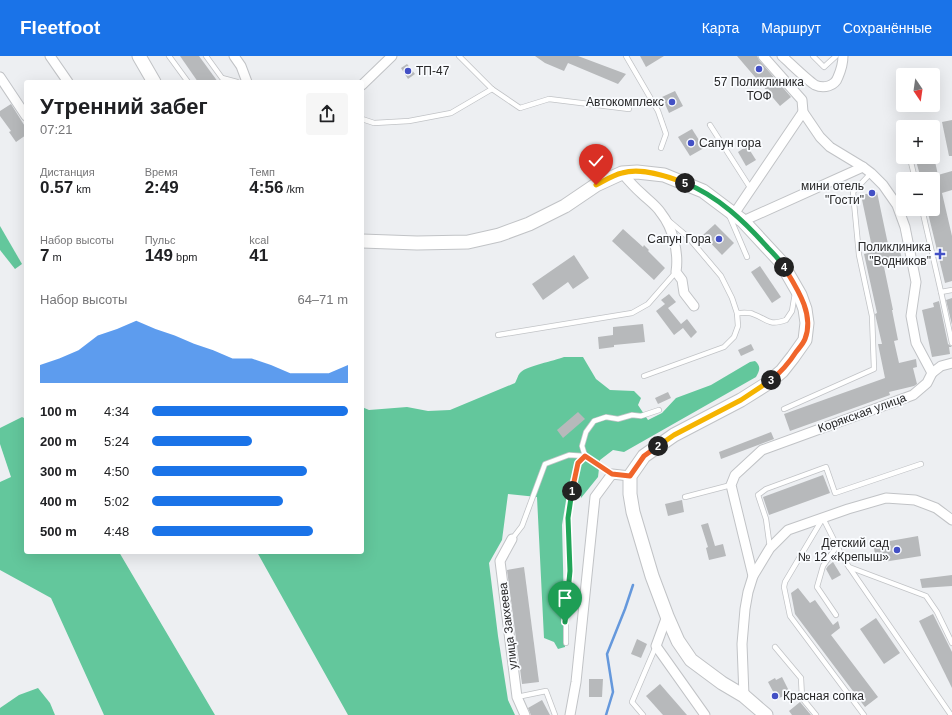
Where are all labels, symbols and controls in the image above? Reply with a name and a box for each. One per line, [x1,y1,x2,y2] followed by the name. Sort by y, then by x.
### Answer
[20,17,100,38] text: Fleetfoot
[702,20,739,36] text: Карта
[761,20,821,36] text: Маршрут
[843,20,932,36] text: Сохранённые
[416,64,450,78] place label: ТП-47
[754,64,764,74] marker: 57 Поликлиника ТОФ
[403,66,413,76] marker: ТП-47
[896,68,940,112] north arrow
[896,68,940,216] map controls
[714,75,804,103] place label: 57 Поликлиника ТОФ
[306,93,348,135] button: share
[40,94,208,119] text: Утренний забег
[586,95,664,109] place label: Автокомплекс
[667,97,677,107] marker: Автокомплекс
[896,120,940,164] button: +
[40,122,73,137] text: 07:21
[699,136,761,150] place label: Сапун гора
[686,138,696,148] marker: Сапун гора
[579,144,613,185] pin
[585,150,607,172] icon: check
[40,166,95,178] text: Дистанция
[145,166,178,178] text: Время
[249,166,275,178] text: Темп
[896,172,940,216] button: −
[675,173,695,193] pin: 5
[682,177,688,189] text: 5
[40,178,73,197] text: 0.57
[145,178,179,197] text: 2:49
[249,178,283,197] text: 4:56
[801,179,864,207] place label: мини отель "Гости"
[73,183,91,195] text: km
[283,183,304,195] text: /km
[867,188,877,198] marker: мини отель "Гости"
[647,232,711,246] place label: Сапун Гора
[40,234,114,246] text: Набор высоты
[145,234,175,246] text: Пульс
[249,234,269,246] text: kcal
[714,234,724,244] marker: Сапун Гора
[858,240,931,268] place label: Поликлиника "Водников"
[40,246,49,265] text: 7
[145,246,173,265] text: 149
[249,246,268,265] text: 41
[934,248,946,260] marker: Поликлиника "Водников"
[49,251,62,263] text: m
[173,251,198,263] text: bpm
[774,257,794,277] pin: 4
[781,261,787,273] text: 4
[40,292,127,307] text: Набор высоты
[297,292,348,307] text: 64–71 m
[761,370,781,390] pin: 3
[768,374,774,386] text: 3
[816,390,908,435] street label: Корякская улица
[40,404,77,419] text: 100 m
[104,404,129,419] text: 4:34
[40,434,77,449] text: 200 m
[104,434,129,449] text: 5:24
[648,436,668,456] pin: 2
[655,440,661,452] text: 2
[40,464,77,479] text: 300 m
[104,464,129,479] text: 4:50
[562,481,582,501] pin: 1
[569,485,575,497] text: 1
[40,494,77,509] text: 400 m
[104,494,129,509] text: 5:02
[40,524,77,539] text: 500 m
[104,524,129,539] text: 4:48
[798,536,889,564] place label: Детский сад № 12 «Крепыш»
[892,545,902,555] marker: Детский сад № 12 «Крепыш»
[496,581,520,670] street label: улица Закхеева
[548,581,582,622] pin
[554,587,576,609] icon: arrive
[783,689,864,703] place label: Красная сопка
[770,691,780,701] marker: Красная сопка

